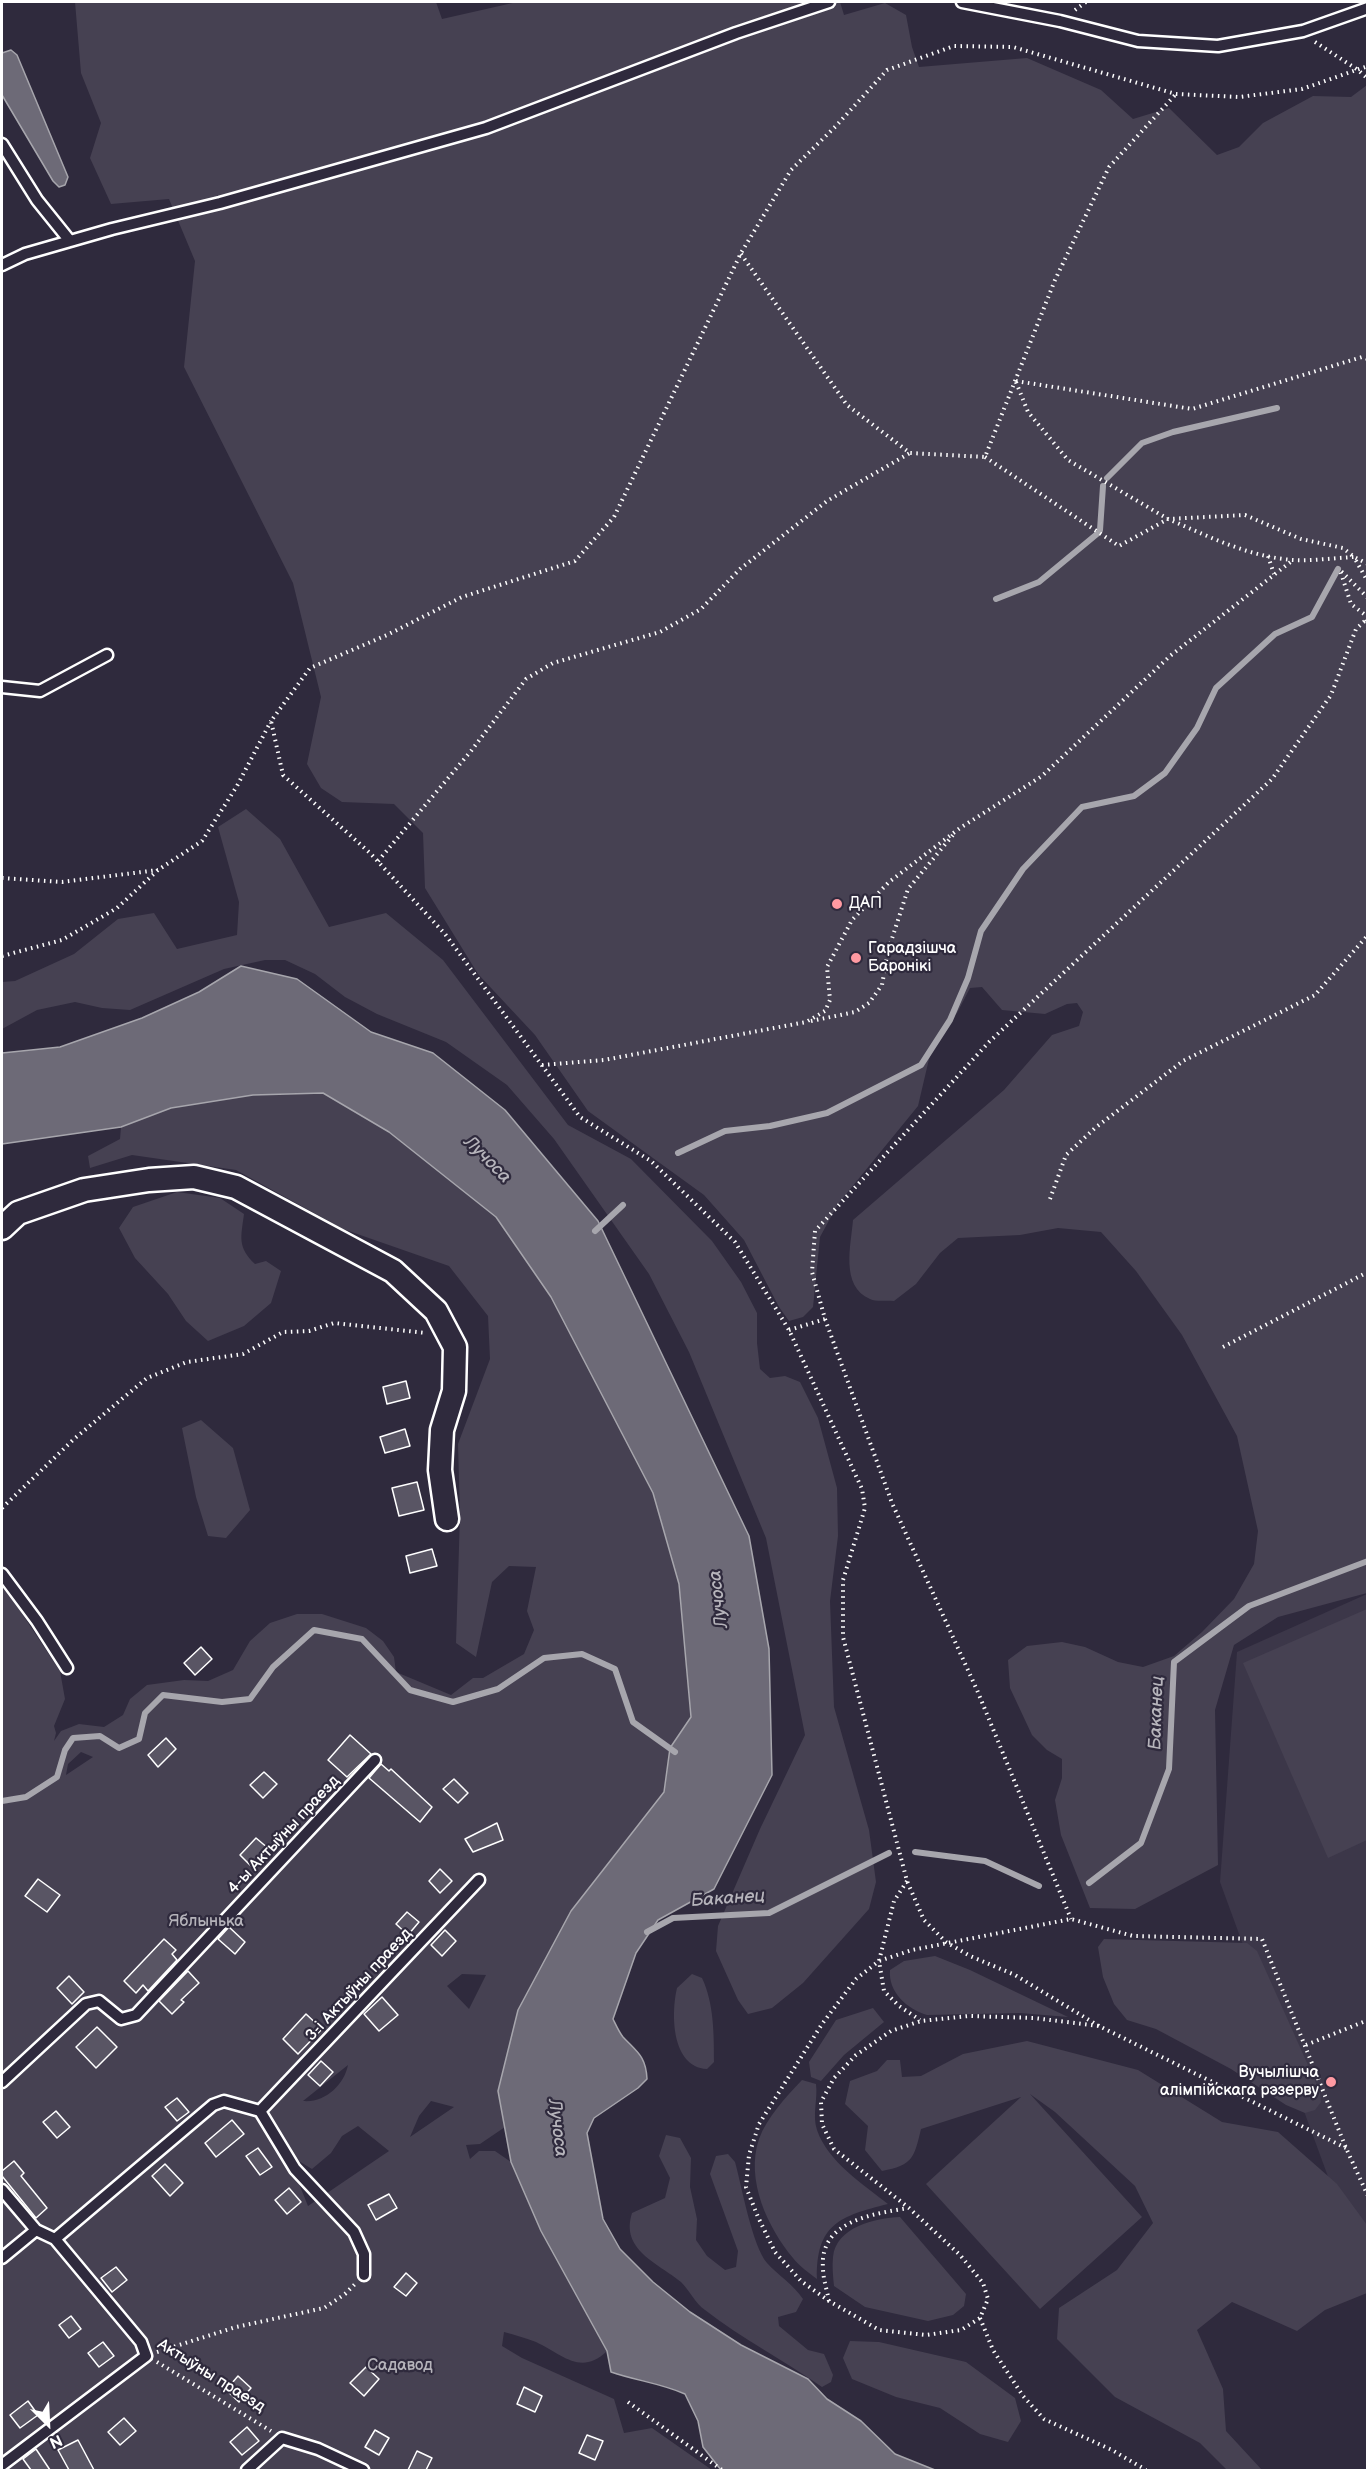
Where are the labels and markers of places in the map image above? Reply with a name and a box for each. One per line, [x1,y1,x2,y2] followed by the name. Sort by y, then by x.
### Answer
[849,894,882,914] place label: ДАП
[830,897,844,911] marker: ДАП
[868,939,956,977] place label: Гарадзішча Баронікі
[849,951,863,965] marker: Гарадзішча Баронікі
[1160,2063,1319,2101] place label: Вучылішча алімпійскага рэзерву
[1324,2075,1338,2089] marker: Вучылішча алімпійскага рэзерву

